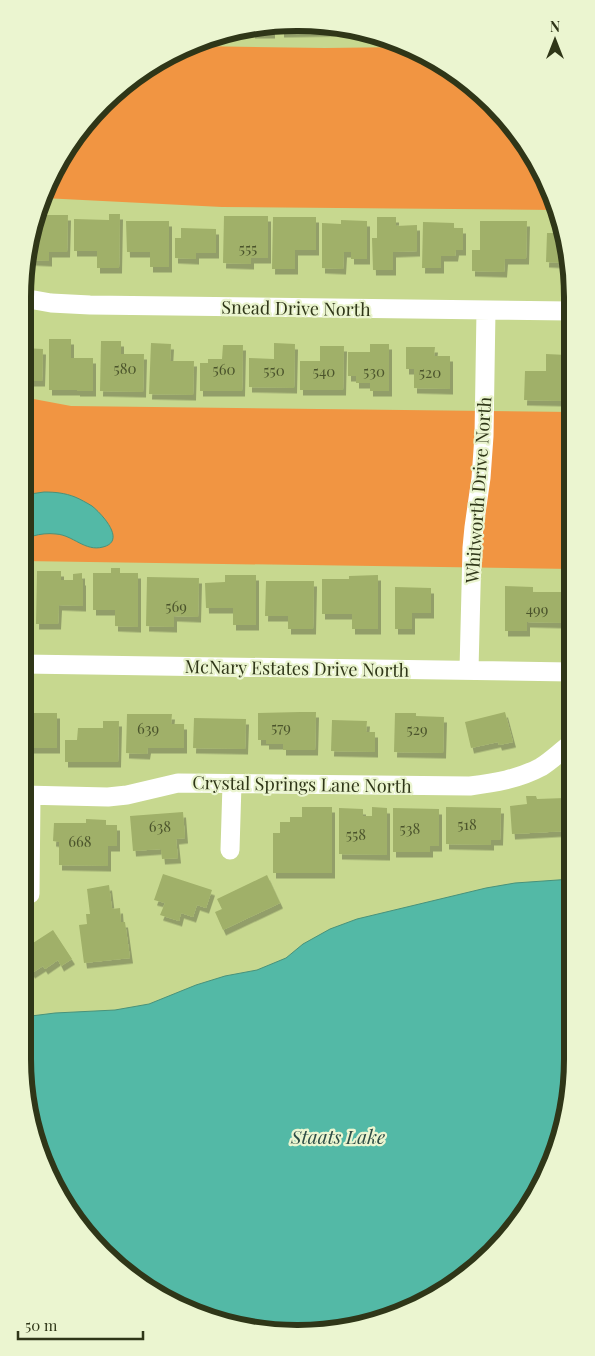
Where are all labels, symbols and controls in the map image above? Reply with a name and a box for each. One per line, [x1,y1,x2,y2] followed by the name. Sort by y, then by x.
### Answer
[530,15,580,65] north arrow
[550,17,560,36] text: N
[239,238,257,258] house number: 555
[221,295,371,321] street label: Snead Drive North
[113,358,137,378] house number: 580
[213,359,235,379] house number: 560
[263,360,285,380] house number: 550
[313,361,335,381] house number: 540
[363,361,385,381] house number: 530
[419,362,441,382] house number: 520
[459,395,497,585] street label: Whitworth Drive North
[165,596,187,616] house number: 569
[526,599,548,619] house number: 499
[185,654,410,682] street label: McNary Estates Drive North
[271,717,291,737] house number: 579
[137,718,159,738] house number: 639
[406,719,428,739] house number: 529
[192,770,412,798] street label: Crystal Springs Lane North
[457,814,477,834] house number: 518
[149,816,171,836] house number: 638
[400,818,421,838] house number: 538
[346,824,366,844] house number: 558
[68,831,92,851] house number: 668
[290,1123,385,1149] water label: Staats Lake
[18,1308,142,1340] scale bar
[25,1315,58,1335] text: 50 m

